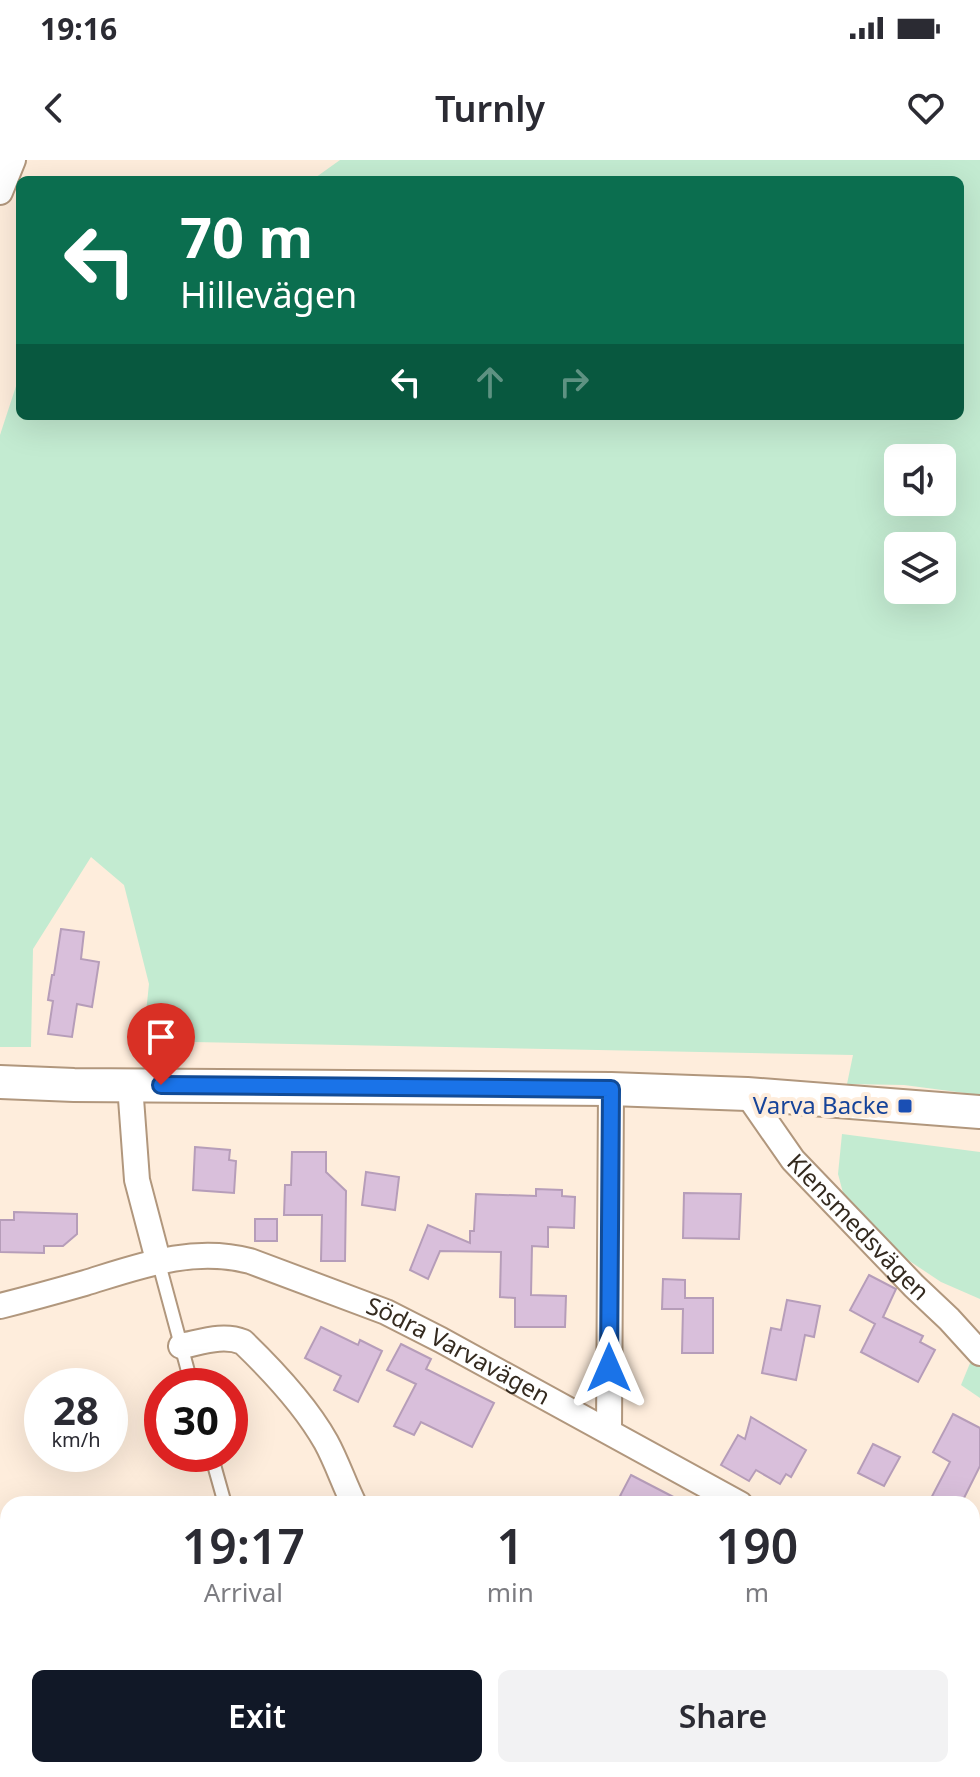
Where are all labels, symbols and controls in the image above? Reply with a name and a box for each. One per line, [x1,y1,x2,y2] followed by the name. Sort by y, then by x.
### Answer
[40,8,117,49] text: 19:16
[435,84,545,133] text: Turnly
[32,86,76,130] icon: back
[904,86,948,130] icon: heart
[180,198,313,274] text: 70 m
[48,208,152,312] icon: left
[180,270,357,319] text: Hillevägen
[384,360,428,404] icon: left
[468,360,512,404] icon: ahead
[552,360,596,404] icon: right
[884,444,956,604] map controls
[884,444,956,516] button: sound
[884,532,956,604] button: layers
[127,1003,195,1085] pin
[139,1015,183,1059] icon: arrive
[753,1088,889,1121] place label: Varva Backe
[896,1097,914,1115] marker: Varva Backe
[780,1146,937,1307] street label: Klensmedsvägen
[362,1288,556,1412] street label: Södra Varvavägen
[567,1326,651,1410] position arrow
[144,1368,248,1472] speed limit sign: 30
[53,1382,99,1437] text: 28
[51,1426,101,1453] text: km/h
[182,1513,305,1578] text: 19:17
[497,1513,524,1578] text: 1
[716,1513,798,1578] text: 190
[204,1574,283,1610] text: Arrival
[487,1574,534,1610] text: min
[745,1574,769,1610] text: m
[32,1670,482,1762] button: Exit
[498,1670,948,1762] button: Share

